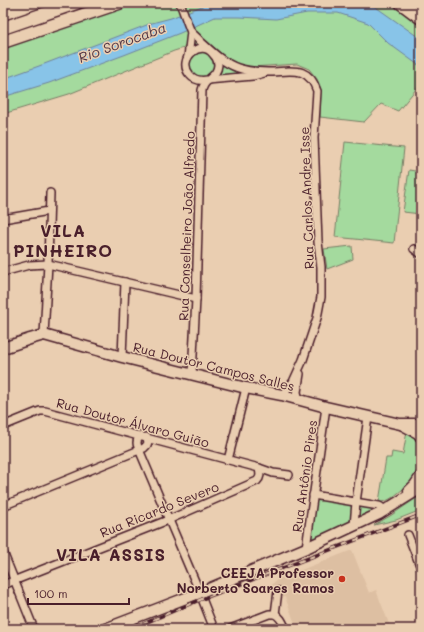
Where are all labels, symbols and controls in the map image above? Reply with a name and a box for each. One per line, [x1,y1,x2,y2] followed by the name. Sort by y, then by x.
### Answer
[75,17,169,67] water label: Rio Sorocaba
[295,126,317,270] street label: Rua Carlos Andre Isse
[174,131,198,321] street label: Rua Conselheiro João Alfredo
[13,219,113,261] district label: VILA PINHEIRO
[131,338,297,394] street label: Rua Doutor Campos Salles
[55,393,212,451] street label: Rua Doutor Álvaro Guião
[288,419,320,533] street label: Rua Antônio Pires
[97,477,221,541] street label: Rua Ricardo Severo
[56,543,166,565] district label: VILA ASSIS
[177,564,334,596] place label: CEEJA Professor Norberto Soares Ramos
[337,574,347,584] marker: CEEJA Professor Norberto Soares Ramos
[28,580,129,606] scale bar
[34,585,68,601] text: 100 m

